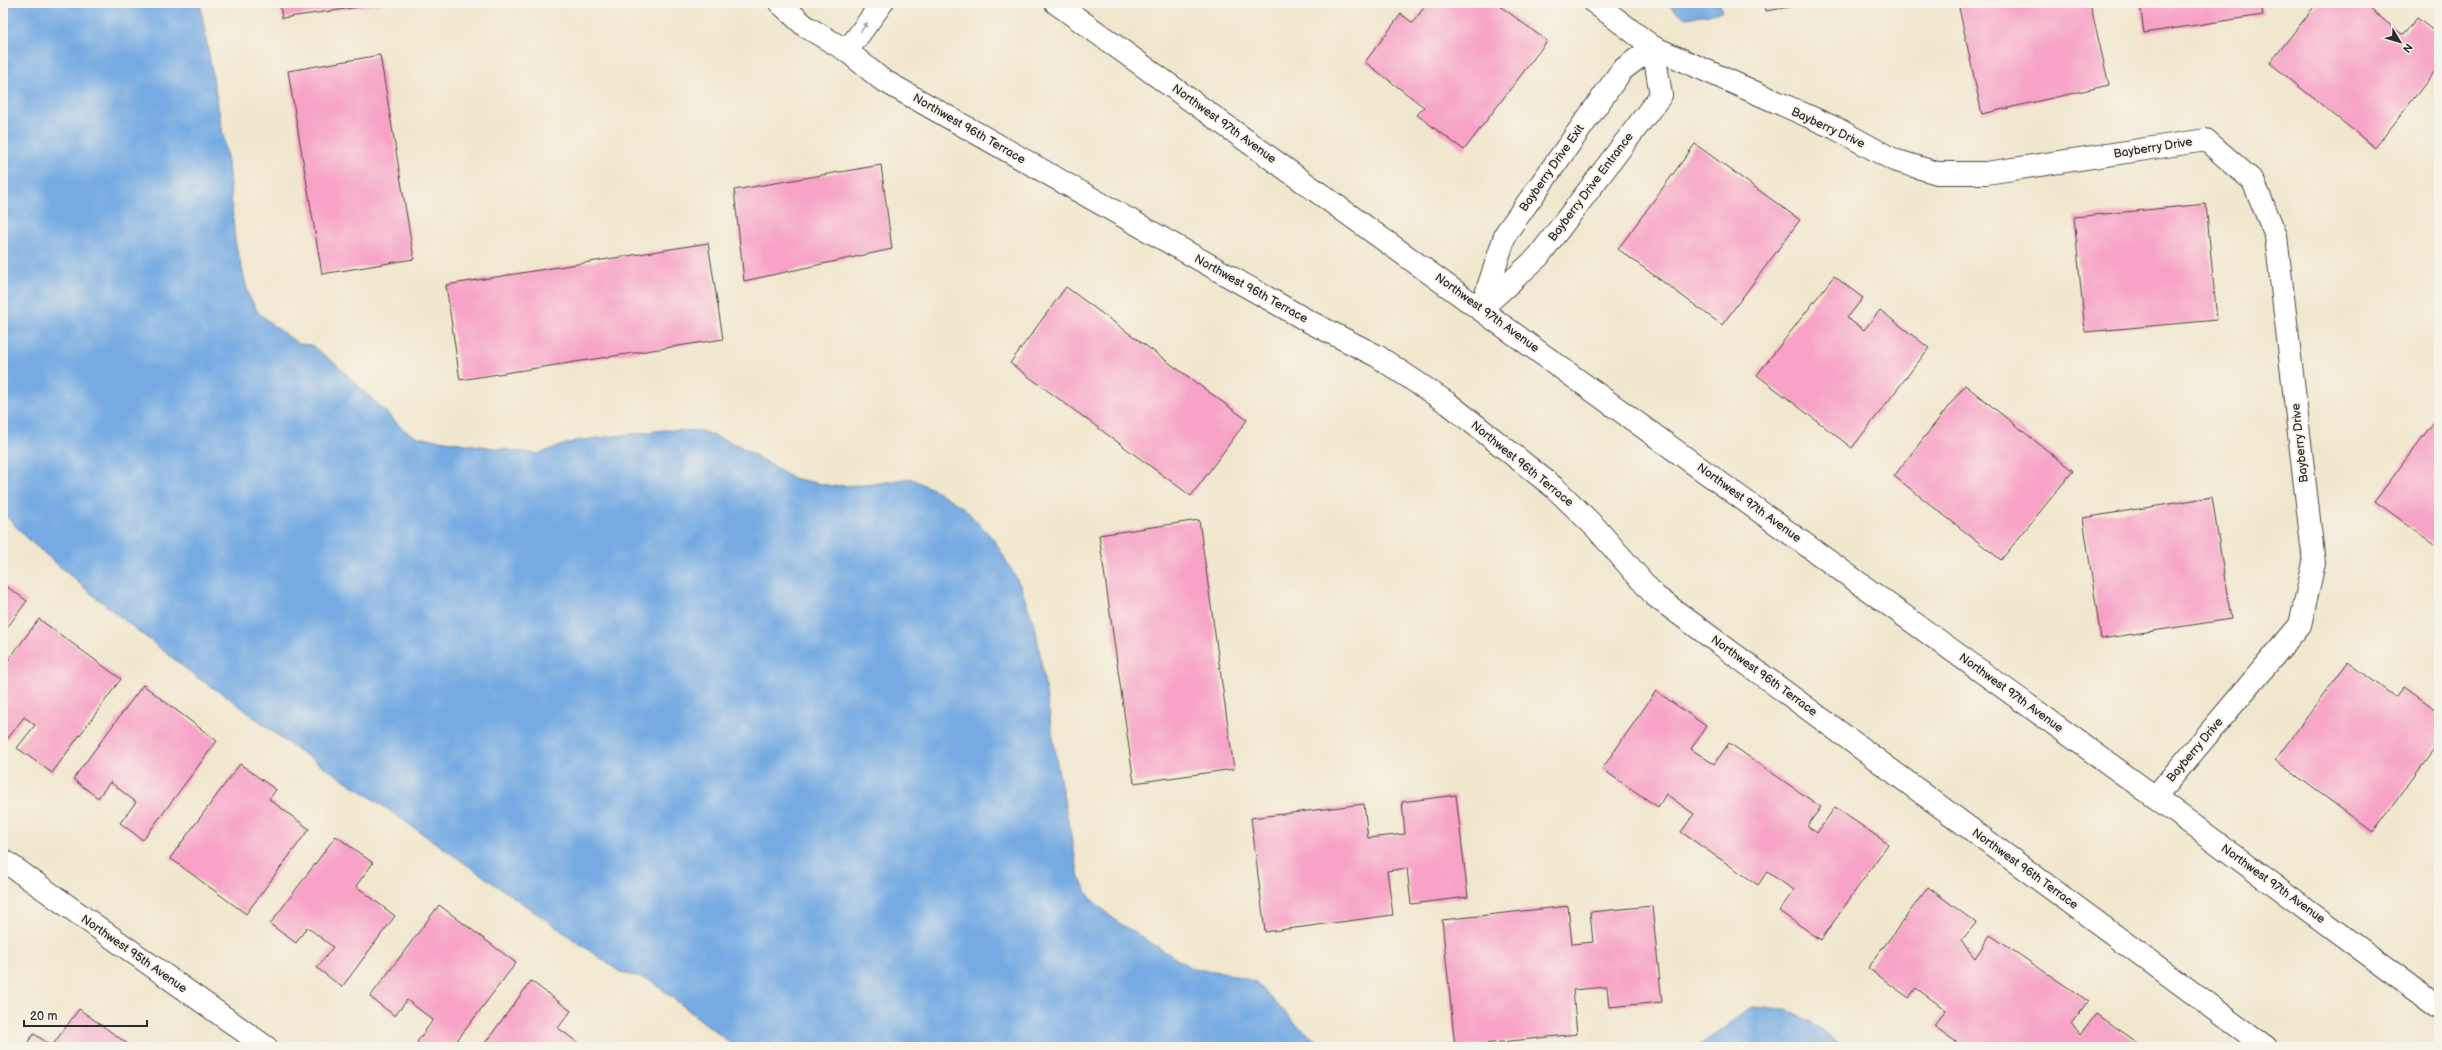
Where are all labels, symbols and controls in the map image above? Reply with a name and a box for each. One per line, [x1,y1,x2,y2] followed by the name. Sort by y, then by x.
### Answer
[860,22,868,32] one-way arrow
[2380,22,2420,62] north arrow
[2400,41,2415,55] text: N
[1169,81,1279,167] street label: Northwest 97th Avenue
[910,91,1028,167] street label: Northwest 96th Terrace
[1789,104,1867,152] street label: Bayberry Drive
[1516,121,1588,214] street label: Bayberry Drive Exit
[1545,130,1637,244] street label: Bayberry Drive Entrance
[2112,134,2194,162] street label: Bayberry Drive
[1192,251,1310,327] street label: Northwest 96th Terrace
[1432,270,1542,356] street label: Northwest 97th Avenue
[2288,403,2312,483] street label: Bayberry Drive
[1468,418,1576,510] street label: Northwest 96th Terrace
[1694,460,1804,546] street label: Northwest 97th Avenue
[1708,632,1820,720] street label: Northwest 96th Terrace
[1956,650,2066,736] street label: Northwest 97th Avenue
[2164,715,2226,785] street label: Bayberry Drive
[1969,825,2081,913] street label: Northwest 96th Terrace
[2218,841,2328,927] street label: Northwest 97th Avenue
[78,912,190,996] street label: Northwest 95th Avenue
[24,1002,147,1028] scale bar
[30,1009,57,1024] text: 20 m

